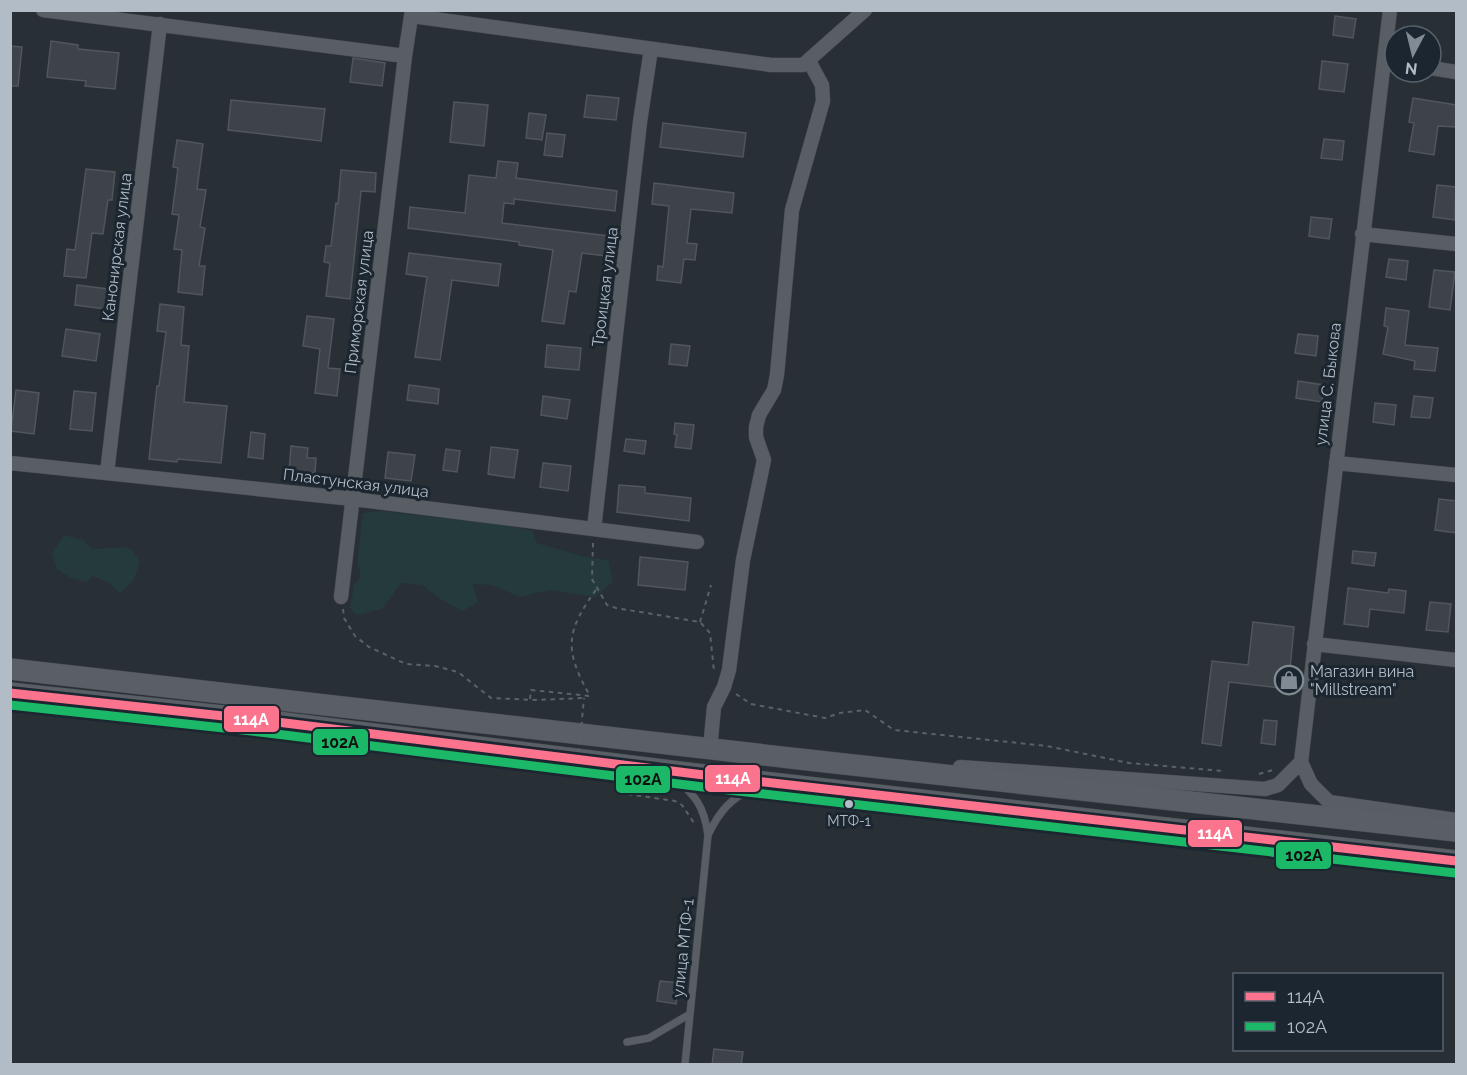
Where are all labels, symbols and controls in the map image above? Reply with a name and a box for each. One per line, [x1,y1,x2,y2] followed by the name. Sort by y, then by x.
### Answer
[1383,24,1443,84] north arrow
[1404,58,1418,79] text: N
[98,172,136,322] street label: Канонирская улица
[588,226,622,348] street label: Троицкая улица
[341,229,377,375] street label: Приморская улица
[1311,322,1345,446] street label: улица С. Быкова
[282,465,430,501] street label: Пластунская улица
[1310,662,1414,699] place label: Магазин вина "Millstream"
[1273,664,1305,696] shop icon: Магазин вина "Millstream"
[223,705,280,733] line badge: 114А
[233,710,269,729] text: 114А
[312,728,369,756] line badge: 102А
[321,733,359,752] text: 102А
[704,764,761,793] line badge: 114А
[615,765,671,794] line badge: 102А
[715,769,751,788] text: 114А
[624,770,662,789] text: 102А
[843,798,855,810] marker: МТФ-1
[827,813,871,829] place label: МТФ-1
[1187,819,1243,848] line badge: 114А
[1197,824,1233,843] text: 114А
[1275,841,1332,870] line badge: 102А
[1285,846,1323,865] text: 102А
[668,898,698,998] street label: улица МТФ-1
[1233,973,1443,1051] legend
[1287,986,1324,1007] text: 114А
[1287,1016,1327,1037] text: 102А

